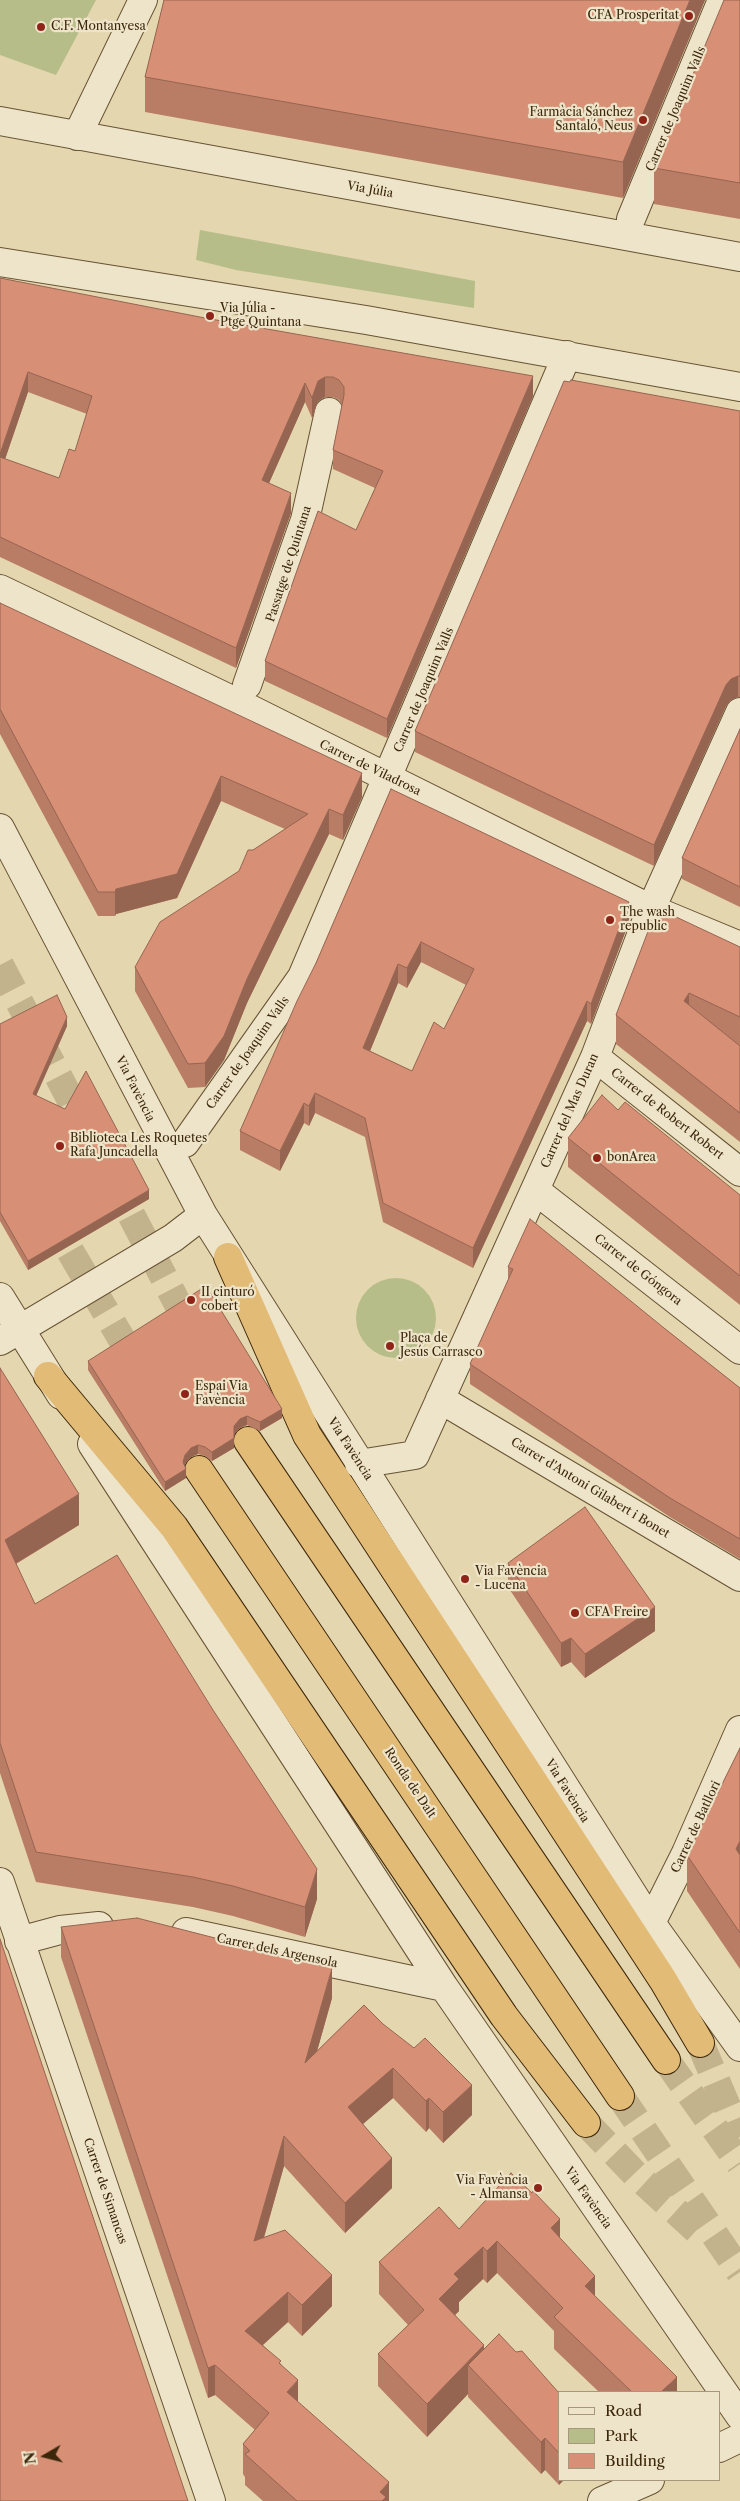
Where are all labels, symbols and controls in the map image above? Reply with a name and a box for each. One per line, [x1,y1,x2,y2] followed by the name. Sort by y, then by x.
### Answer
[587,9,679,23] place label: CFA Prosperitat
[683,10,695,22] marker: CFA Prosperitat
[51,20,146,34] place label: C.F. Montanyesa
[35,21,47,33] marker: C.F. Montanyesa
[643,44,709,174] street label: Carrer de Joaquim Valls
[530,106,633,134] place label: Farmàcia Sánchez Santaló, Neus
[637,114,649,126] marker: Farmàcia Sánchez Santaló, Neus
[346,179,394,201] street label: Via Júlia
[220,302,301,330] place label: Via Júlia - Ptge Quintana
[204,310,216,322] marker: Via Júlia - Ptge Quintana
[263,504,315,624] street label: Passatge de Quintana
[391,625,457,755] street label: Carrer de Joaquim Valls
[317,737,423,799] street label: Carrer de Viladrosa
[620,906,675,934] place label: The wash republic
[604,914,616,926] marker: The wash republic
[204,994,292,1112] street label: Carrer de Joaquim Valls
[538,1051,602,1171] street label: Carrer del Mas Duran
[112,1054,158,1124] street label: Via Favència
[608,1065,726,1163] street label: Carrer de Robert Robert
[70,1132,207,1160] place label: Biblioteca Les Roquetes Rafa Juncadella
[54,1140,66,1152] marker: Biblioteca Les Roquetes Rafa Juncadella
[607,1151,656,1165] place label: bonArea
[591,1152,603,1164] marker: bonArea
[591,1231,685,1309] street label: Carrer de Góngora
[201,1286,255,1314] place label: II cinturó cobert
[185,1294,197,1306] marker: II cinturó cobert
[400,1332,483,1360] place label: Plaça de Jesús Carrasco
[384,1340,396,1352] marker: Plaça de Jesús Carrasco
[195,1380,248,1408] place label: Espai Via Favència
[179,1388,191,1400] marker: Espai Via Favència
[324,1415,376,1483] street label: Via Favència
[508,1435,672,1541] street label: Carrer d'Antoni Gilabert i Bonet
[475,1565,547,1593] place label: Via Favència - Lucena
[459,1573,471,1585] marker: Via Favència - Lucena
[585,1606,648,1620] place label: CFA Freire
[569,1607,581,1619] marker: CFA Freire
[381,1745,439,1821] street label: Ronda de Dalt
[542,1757,592,1825] street label: Via Favència
[668,1779,724,1875] street label: Carrer de Batllori
[215,1931,339,1971] street label: Carrer dels Argensola
[80,2136,130,2246] street label: Carrer de Simancas
[561,2164,615,2232] street label: Via Favència
[456,2174,528,2202] place label: Via Favència - Almansa
[532,2182,544,2194] marker: Via Favència - Almansa
[558,2391,720,2481] legend
[605,2401,642,2420] text: Road
[605,2426,638,2445] text: Park
[20,2431,70,2481] north arrow
[20,2451,40,2465] text: N
[605,2451,665,2470] text: Building

